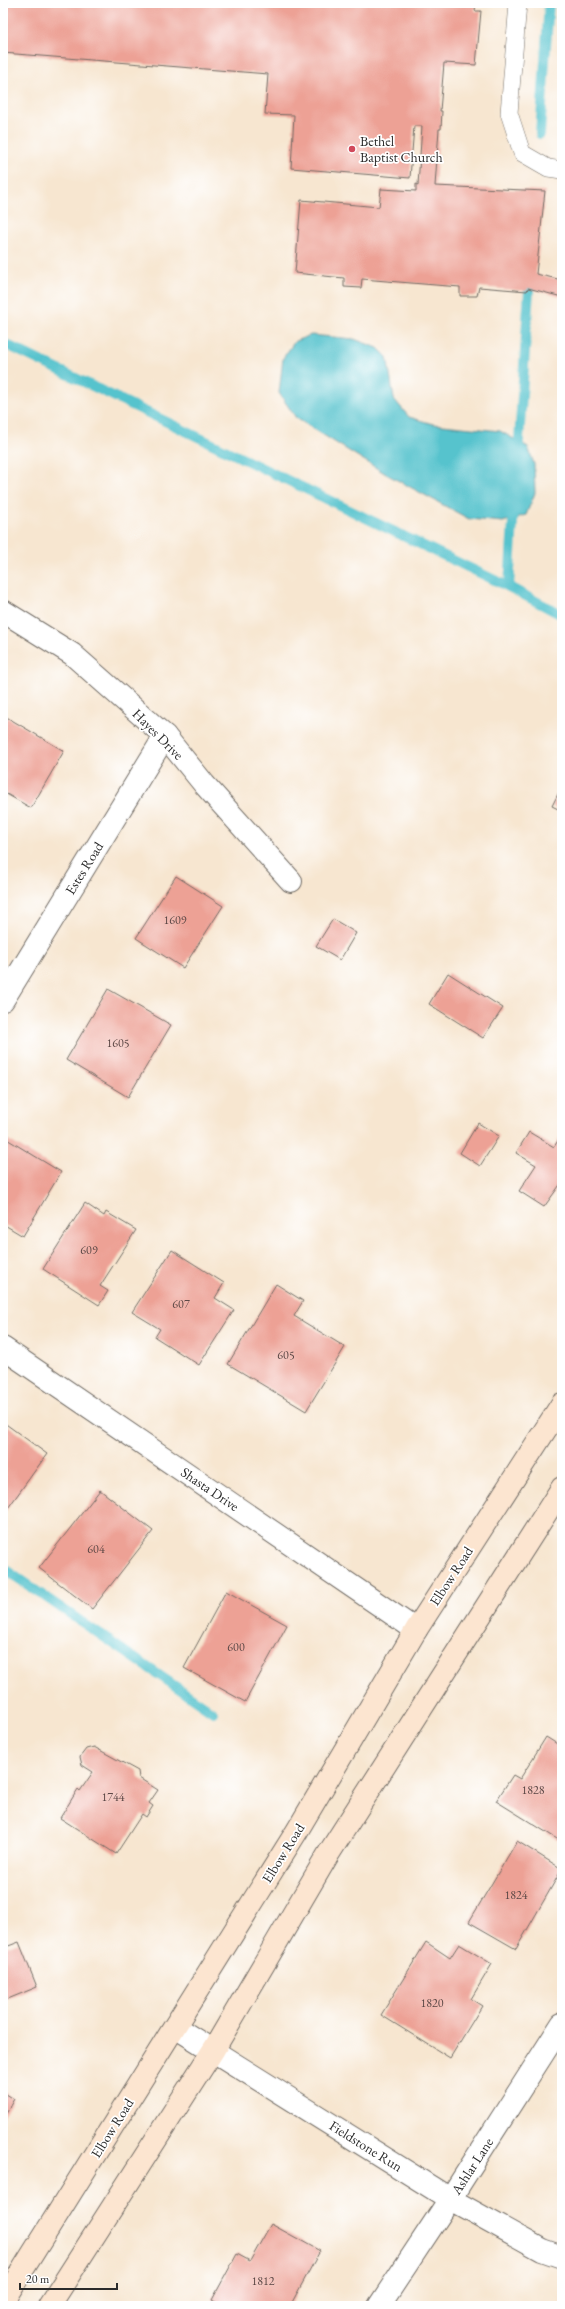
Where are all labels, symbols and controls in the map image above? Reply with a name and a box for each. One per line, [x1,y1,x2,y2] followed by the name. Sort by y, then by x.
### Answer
[360,132,443,166] place label: Bethel Baptist Church
[347,144,357,154] marker: Bethel Baptist Church
[129,705,188,764] street label: Hayes Drive
[61,837,108,898] street label: Estes Road
[163,912,187,928] house number: 1609
[106,1035,130,1051] house number: 1605
[80,1242,98,1258] house number: 609
[172,1296,190,1312] house number: 607
[277,1347,295,1363] house number: 605
[177,1463,243,1515] street label: Shasta Drive
[87,1541,105,1557] house number: 604
[425,1542,477,1609] street label: Elbow Road
[227,1639,245,1655] house number: 600
[521,1782,545,1798] house number: 1828
[101,1789,125,1805] house number: 1744
[258,1819,309,1886] street label: Elbow Road
[504,1887,528,1903] house number: 1824
[420,1995,444,2011] house number: 1820
[87,2094,138,2161] street label: Elbow Road
[326,2116,406,2176] street label: Fieldstone Run
[446,2134,497,2199] street label: Ashlar Lane
[20,2265,117,2291] scale bar
[26,2271,50,2287] text: 20 m
[251,2273,275,2289] house number: 1812

